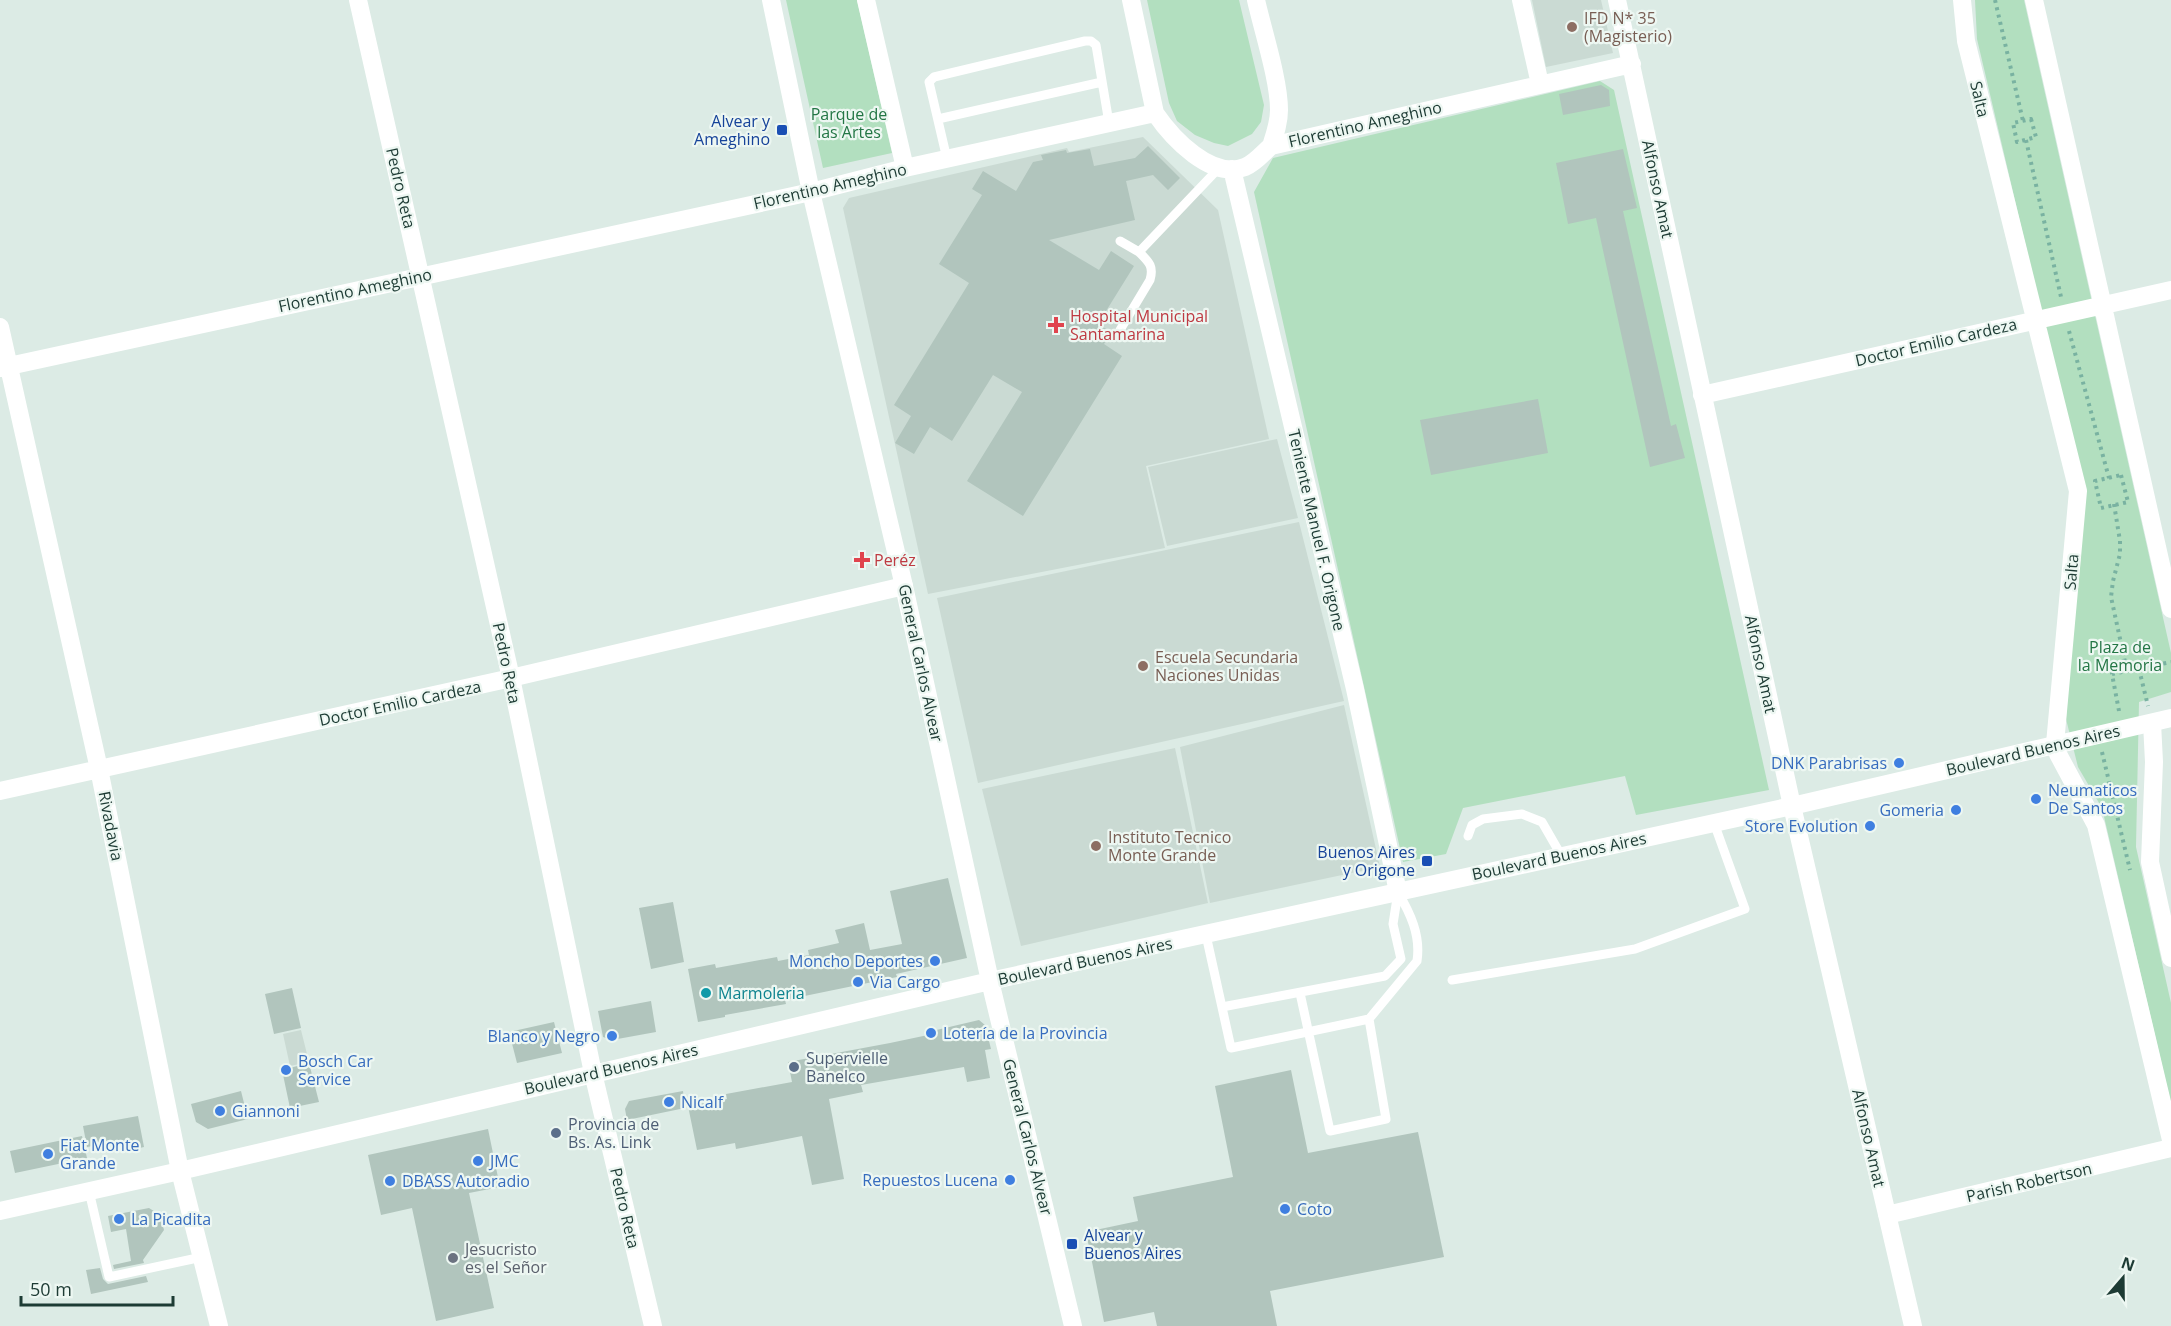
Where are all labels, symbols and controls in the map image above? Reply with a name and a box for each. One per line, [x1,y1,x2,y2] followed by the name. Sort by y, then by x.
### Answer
[1584,7,1672,47] place label: IFD N* 35 (Magisterio)
[1565,20,1579,34] marker: IFD N* 35 (Magisterio)
[1965,79,1995,119] street label: Salta
[1286,96,1444,152] street label: Florentino Ameghino
[811,103,887,143] park label: Parque de las Artes
[694,110,771,150] place label: Alvear y Ameghino
[775,123,789,137] marker: Alvear y Ameghino
[1637,138,1679,240] street label: Alfonso Amat
[381,145,421,231] street label: Pedro Reta
[751,158,909,214] street label: Florentino Ameghino
[276,263,434,317] street label: Florentino Ameghino
[1070,305,1208,345] place label: Hospital Municipal Santamarina
[1853,313,2019,371] street label: Doctor Emilio Cardeza
[1047,316,1065,334] marker: Hospital Municipal Santamarina
[1283,427,1351,633] street label: Teniente Manuel F. Origone
[874,549,916,571] place label: Peréz
[855,553,869,567] marker: Peréz
[2058,553,2084,591] street label: Salta
[894,582,949,744] street label: General Carlos Alvear
[1740,613,1782,715] street label: Alfonso Amat
[488,621,526,705] street label: Pedro Reta
[2078,636,2162,676] park label: Plaza de la Memoria
[1155,646,1298,686] place label: Escuela Secundaria Naciones Unidas
[1136,659,1150,673] marker: Escuela Secundaria Naciones Unidas
[317,675,483,731] street label: Doctor Emilio Cardeza
[1944,719,2122,781] street label: Boulevard Buenos Aires
[1771,752,1887,774] place label: DNK Parabrisas
[1892,756,1906,770] marker: DNK Parabrisas
[2048,779,2137,819] place label: Neumaticos De Santos
[93,789,129,863] street label: Rivadavia
[2029,792,2043,806] marker: Neumaticos De Santos
[1879,799,1944,821] place label: Gomeria
[1949,803,1963,817] marker: Gomeria
[1745,815,1858,837] place label: Store Evolution
[1863,819,1877,833] marker: Store Evolution
[1108,826,1231,866] place label: Instituto Tecnico Monte Grande
[1470,827,1648,885] street label: Boulevard Buenos Aires
[1089,839,1103,853] marker: Instituto Tecnico Monte Grande
[1317,841,1415,881] place label: Buenos Aires y Origone
[1420,854,1434,868] marker: Buenos Aires y Origone
[996,932,1174,990] street label: Boulevard Buenos Aires
[789,950,923,972] place label: Moncho Deportes
[928,954,942,968] marker: Moncho Deportes
[870,971,940,993] place label: Via Cargo
[851,975,865,989] marker: Via Cargo
[718,982,805,1004] place label: Marmoleria
[699,986,713,1000] marker: Marmoleria
[943,1022,1108,1044] place label: Lotería de la Provincia
[487,1025,600,1047] place label: Blanco y Negro
[924,1026,938,1040] marker: Lotería de la Provincia
[605,1029,619,1043] marker: Blanco y Negro
[522,1038,700,1100] street label: Boulevard Buenos Aires
[806,1047,888,1087] place label: Supervielle Banelco
[298,1050,373,1090] place label: Bosch Car Service
[998,1056,1058,1218] street label: General Carlos Alvear
[787,1060,801,1074] marker: Supervielle Banelco
[279,1063,293,1077] marker: Bosch Car Service
[1847,1087,1891,1189] street label: Alfonso Amat
[681,1091,725,1113] place label: Nicalf
[662,1095,676,1109] marker: Nicalf
[232,1100,300,1122] place label: Giannoni
[213,1104,227,1118] marker: Giannoni
[568,1113,659,1153] place label: Provincia de Bs. As. Link
[549,1126,563,1140] marker: Provincia de Bs. As. Link
[60,1134,140,1174] place label: Fiat Monte Grande
[41,1147,55,1161] marker: Fiat Monte Grande
[488,1150,519,1172] place label: JMC
[471,1154,485,1168] marker: JMC
[1964,1157,2094,1207] street label: Parish Robertson
[605,1165,645,1251] street label: Pedro Reta
[862,1169,998,1191] place label: Repuestos Lucena
[402,1170,530,1192] place label: DBASS Autoradio
[1003,1173,1017,1187] marker: Repuestos Lucena
[383,1174,397,1188] marker: DBASS Autoradio
[1297,1198,1332,1220] place label: Coto
[1278,1202,1292,1216] marker: Coto
[131,1208,211,1230] place label: La Picadita
[112,1212,126,1226] marker: La Picadita
[1084,1224,1182,1264] place label: Alvear y Buenos Aires
[1065,1237,1079,1251] marker: Alvear y Buenos Aires
[463,1238,547,1278] place label: Jesucristo es el Señor
[2093,1248,2153,1308] north arrow
[446,1251,460,1265] marker: Jesucristo es el Señor
[2118,1251,2138,1276] text: N
[21,1269,172,1307] scale bar
[30,1277,72,1301] text: 50 m

